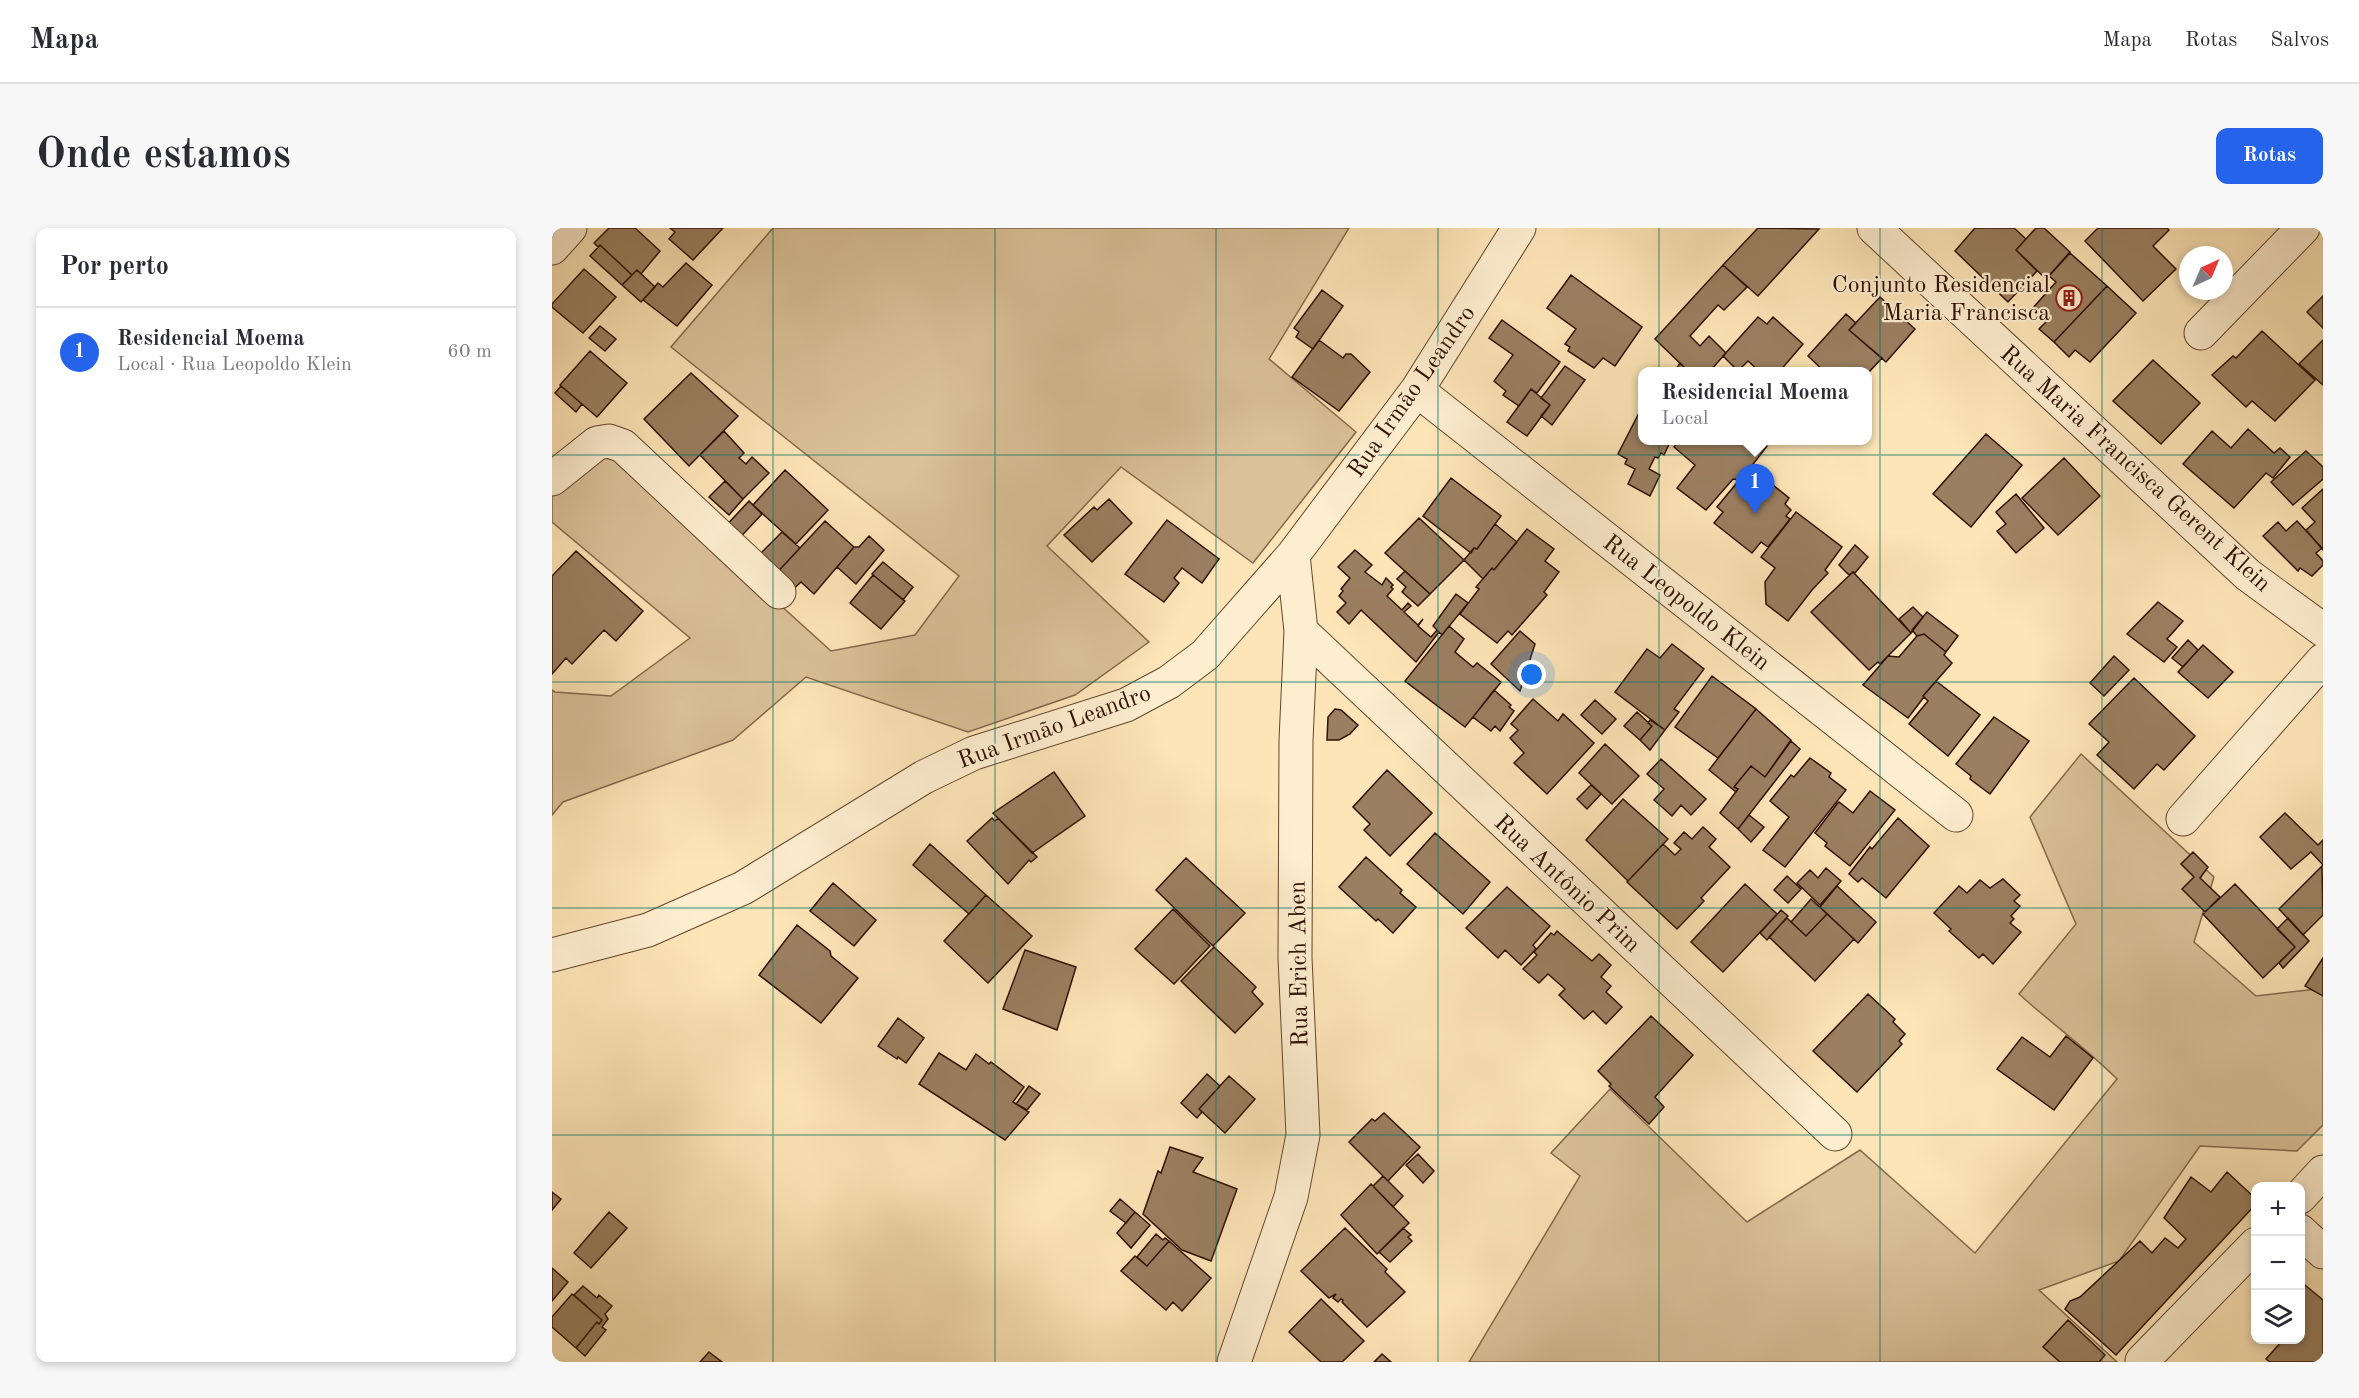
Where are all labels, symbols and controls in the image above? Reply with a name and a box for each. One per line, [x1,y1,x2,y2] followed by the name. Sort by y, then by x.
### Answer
[30,27,99,55] text: Mapa
[2103,30,2152,51] text: Mapa
[2185,30,2237,51] text: Rotas
[2270,30,2329,51] text: Salvos
[2216,128,2323,184] button: Rotas
[36,135,291,177] text: Onde estamos
[2179,246,2233,300] north arrow
[60,254,169,280] text: Por perto
[1832,274,2050,326] place label: Conjunto Residencial Maria Francisca
[2054,283,2084,313] building icon: Conjunto Residencial Maria Francisca
[1344,302,1481,482] street label: Rua Irmão Leandro
[117,328,305,350] text: Residencial Moema
[74,342,85,362] text: 1
[447,342,492,362] text: 60 m
[1995,342,2275,597] street label: Rua Maria Francisca Gerent Klein
[117,355,352,375] text: Local · Rua Leopoldo Klein
[1638,367,1872,445] popup
[1661,382,1849,404] text: Residencial Moema
[1661,409,1709,429] text: Local
[1736,464,1774,514] pin: 1
[1598,531,1774,676] street label: Rua Leopoldo Klein
[1517,660,1546,689] your location
[955,682,1154,774] street label: Rua Irmão Leandro
[1489,811,1644,958] street label: Rua Antônio Prim
[1287,881,1313,1047] street label: Rua Erich Aben
[2251,1182,2305,1344] map controls
[2251,1182,2305,1236] button: +
[2251,1236,2305,1290] button: −
[2251,1290,2305,1344] button: layers

